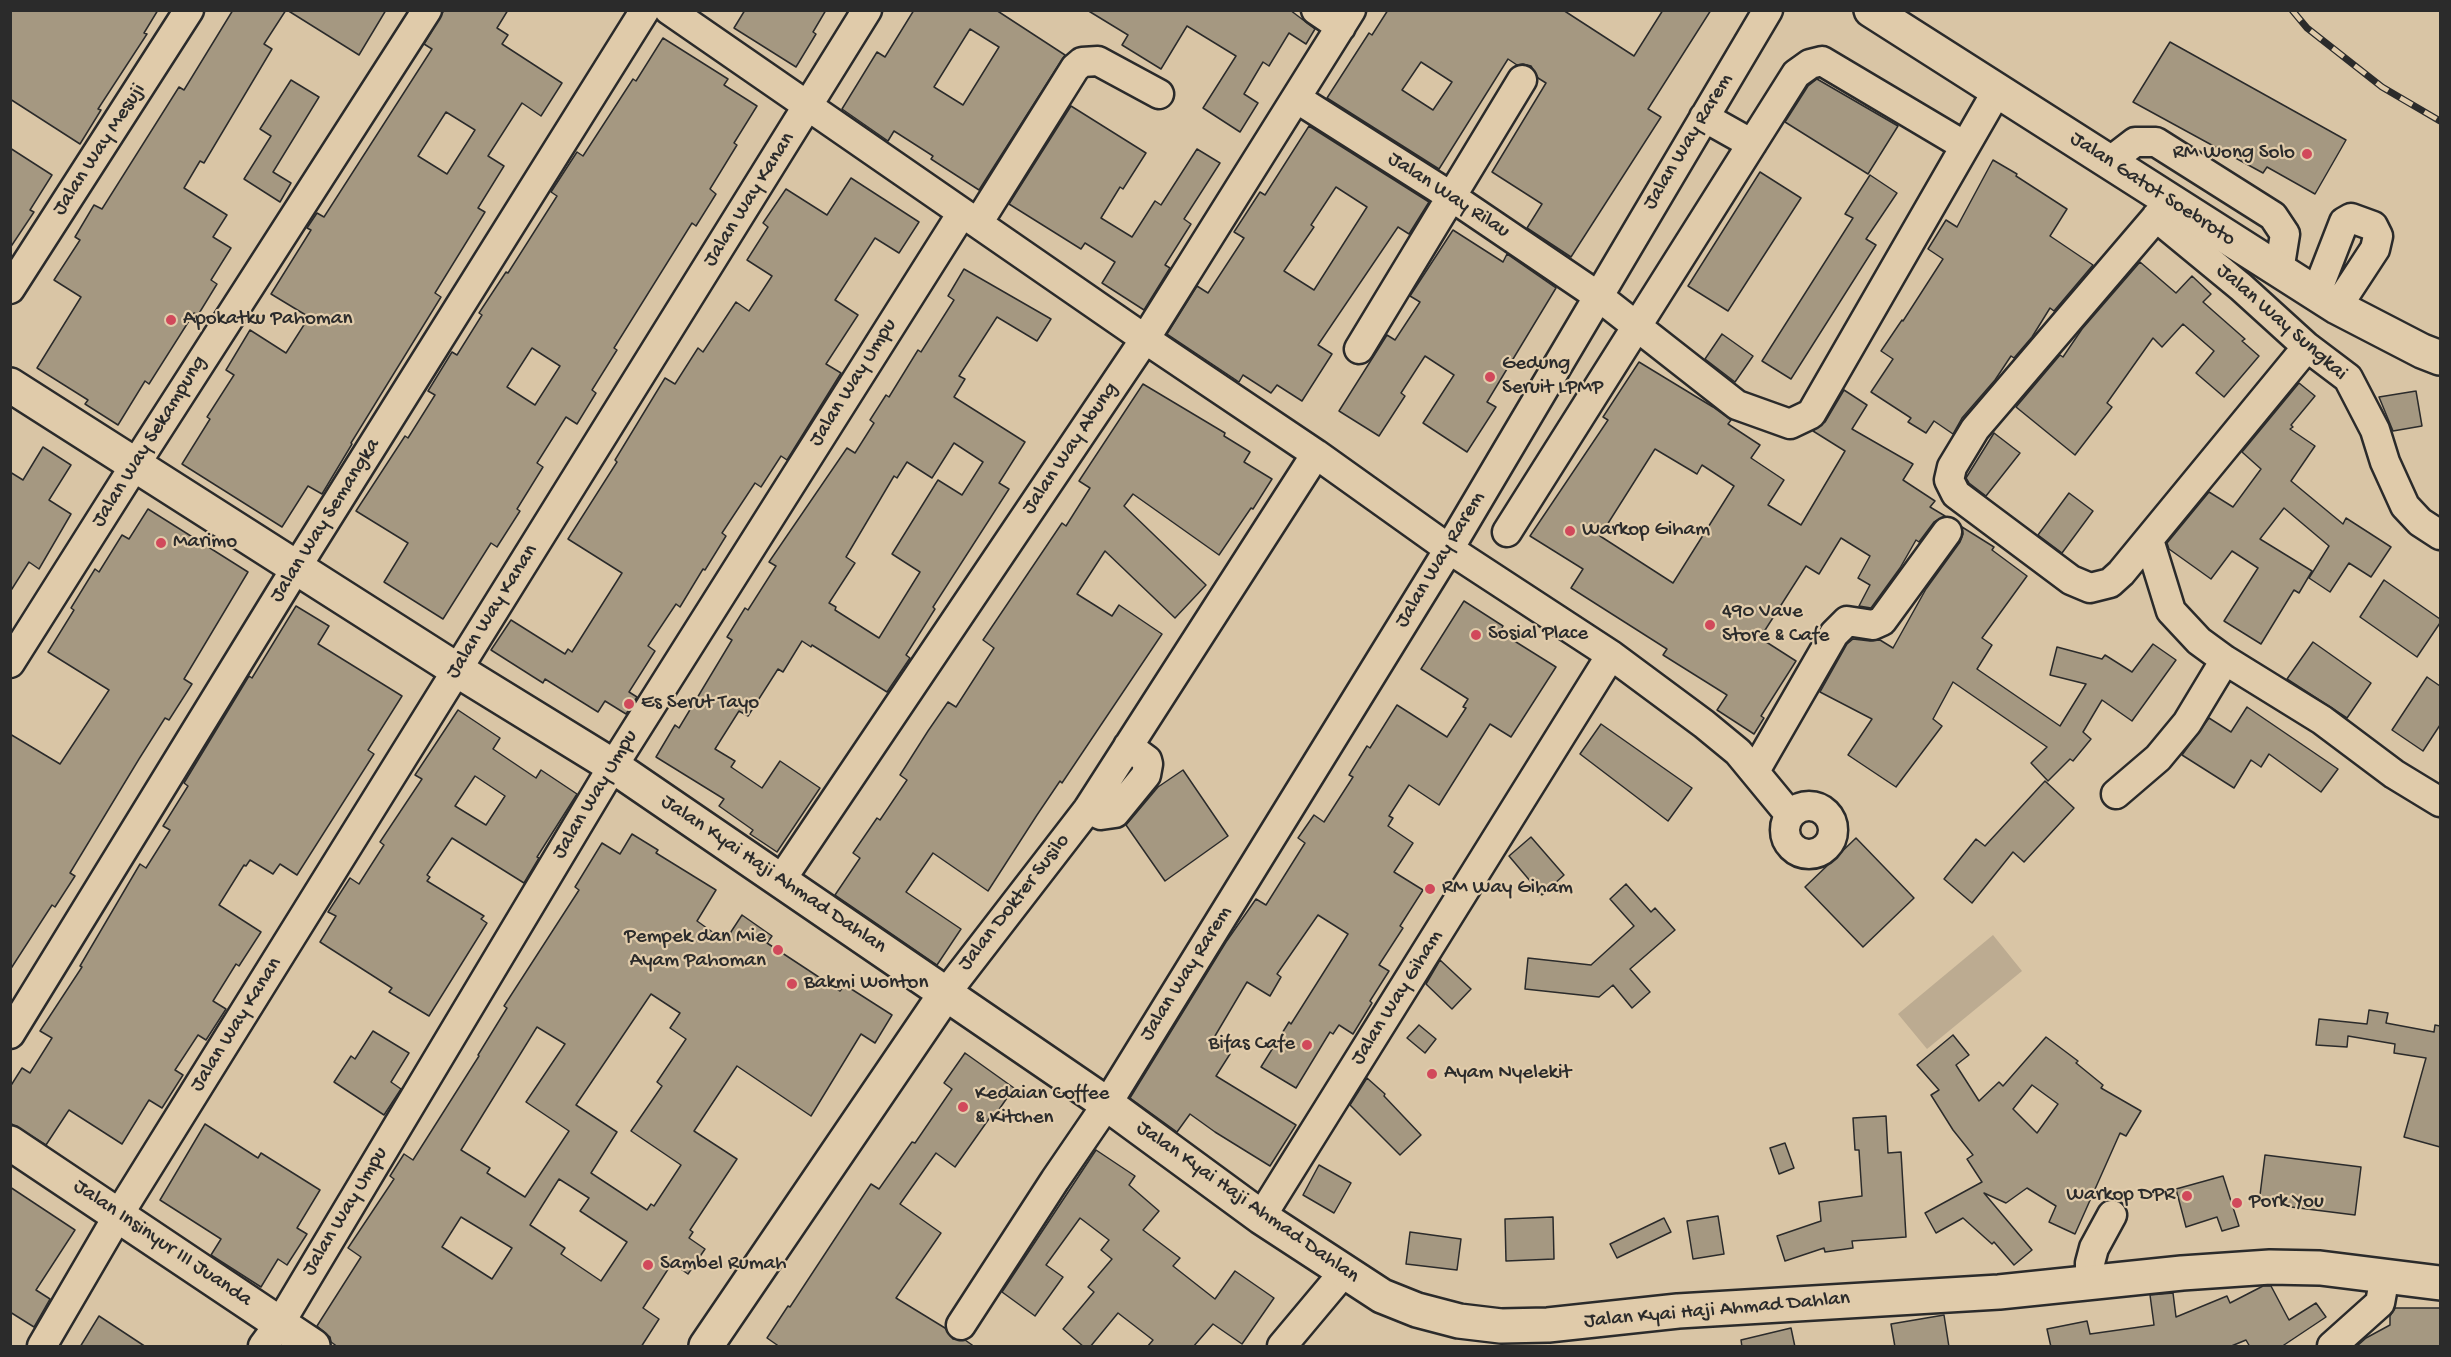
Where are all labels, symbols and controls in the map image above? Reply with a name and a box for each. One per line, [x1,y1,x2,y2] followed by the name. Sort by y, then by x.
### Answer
[1638,69,1740,215] street label: Jalan Way Rarem
[48,79,152,221] street label: Jalan Way Mesuji
[2064,127,2240,253] street label: Jalan Gatot Soebroto
[699,128,801,272] street label: Jalan Way Kanan
[2173,141,2295,167] place label: RM Wong Solo
[1382,147,1514,245] street label: Jalan Way Rilau
[2300,147,2314,161] marker: RM Wong Solo
[2210,259,2352,387] street label: Jalan Way Sungkai
[183,307,352,333] place label: Apokatku Pahoman
[164,313,178,327] marker: Apokatku Pahoman
[805,314,903,452] street label: Jalan Way Umpu
[87,352,213,532] street label: Jalan Way Sekampung
[1502,352,1603,402] place label: Gedung Seruit LPMP
[1483,370,1497,384] marker: Gedung Seruit LPMP
[1017,378,1125,520] street label: Jalan Way Abung
[265,434,387,608] street label: Jalan Way Semangka
[1390,487,1492,633] street label: Jalan Way Rarem
[1582,518,1710,544] place label: Warkop Giham
[1563,524,1577,538] marker: Warkop Giham
[173,530,237,556] place label: Marimo
[154,536,168,550] marker: Marimo
[442,540,544,684] street label: Jalan Way Kanan
[1722,600,1829,650] place label: 490 Vave Store & Cafe
[1703,618,1717,632] marker: 490 Vave Store & Cafe
[1488,622,1588,648] place label: Sosial Place
[1469,628,1483,642] marker: Sosial Place
[641,691,759,717] place label: Es Serut Tayo
[622,697,636,711] marker: Es Serut Tayo
[548,726,644,864] street label: Jalan Way Umpu
[655,790,891,960] street label: Jalan Kyai Haji Ahmad Dahlan
[954,829,1076,977] street label: Jalan Dokter Susilo
[1442,876,1573,902] place label: RM Way Giham
[1423,882,1437,896] marker: RM Way Giham
[1135,902,1239,1046] street label: Jalan Way Rarem
[624,925,766,975] place label: Pempek dan Mie Ayam Pahoman
[1346,926,1450,1070] street label: Jalan Way Giham
[771,943,785,957] marker: Pempek dan Mie Ayam Pahoman
[186,953,288,1097] street label: Jalan Way Kanan
[804,971,928,997] place label: Bakmi Wonton
[785,977,799,991] marker: Bakmi Wonton
[1209,1032,1295,1058] place label: Bifas Cafe
[1300,1038,1314,1052] marker: Bifas Cafe
[1444,1061,1571,1087] place label: Ayam Nyelekit
[1425,1067,1439,1081] marker: Ayam Nyelekit
[975,1082,1109,1132] place label: Kedaian Coffee & Kitchen
[956,1100,970,1114] marker: Kedaian Coffee & Kitchen
[1131,1116,1363,1290] street label: Jalan Kyai Haji Ahmad Dahlan
[298,1143,394,1281] street label: Jalan Way Umpu
[68,1175,256,1313] street label: Jalan Insinyur III Juanda
[2066,1183,2175,1209] place label: Warkop DPR
[2180,1189,2194,1203] marker: Warkop DPR
[2249,1190,2324,1216] place label: Pork You
[2230,1196,2244,1210] marker: Pork You
[660,1252,787,1278] place label: Sambel Rumah
[641,1258,655,1272] marker: Sambel Rumah
[1583,1287,1851,1335] street label: Jalan Kyai Haji Ahmad Dahlan

